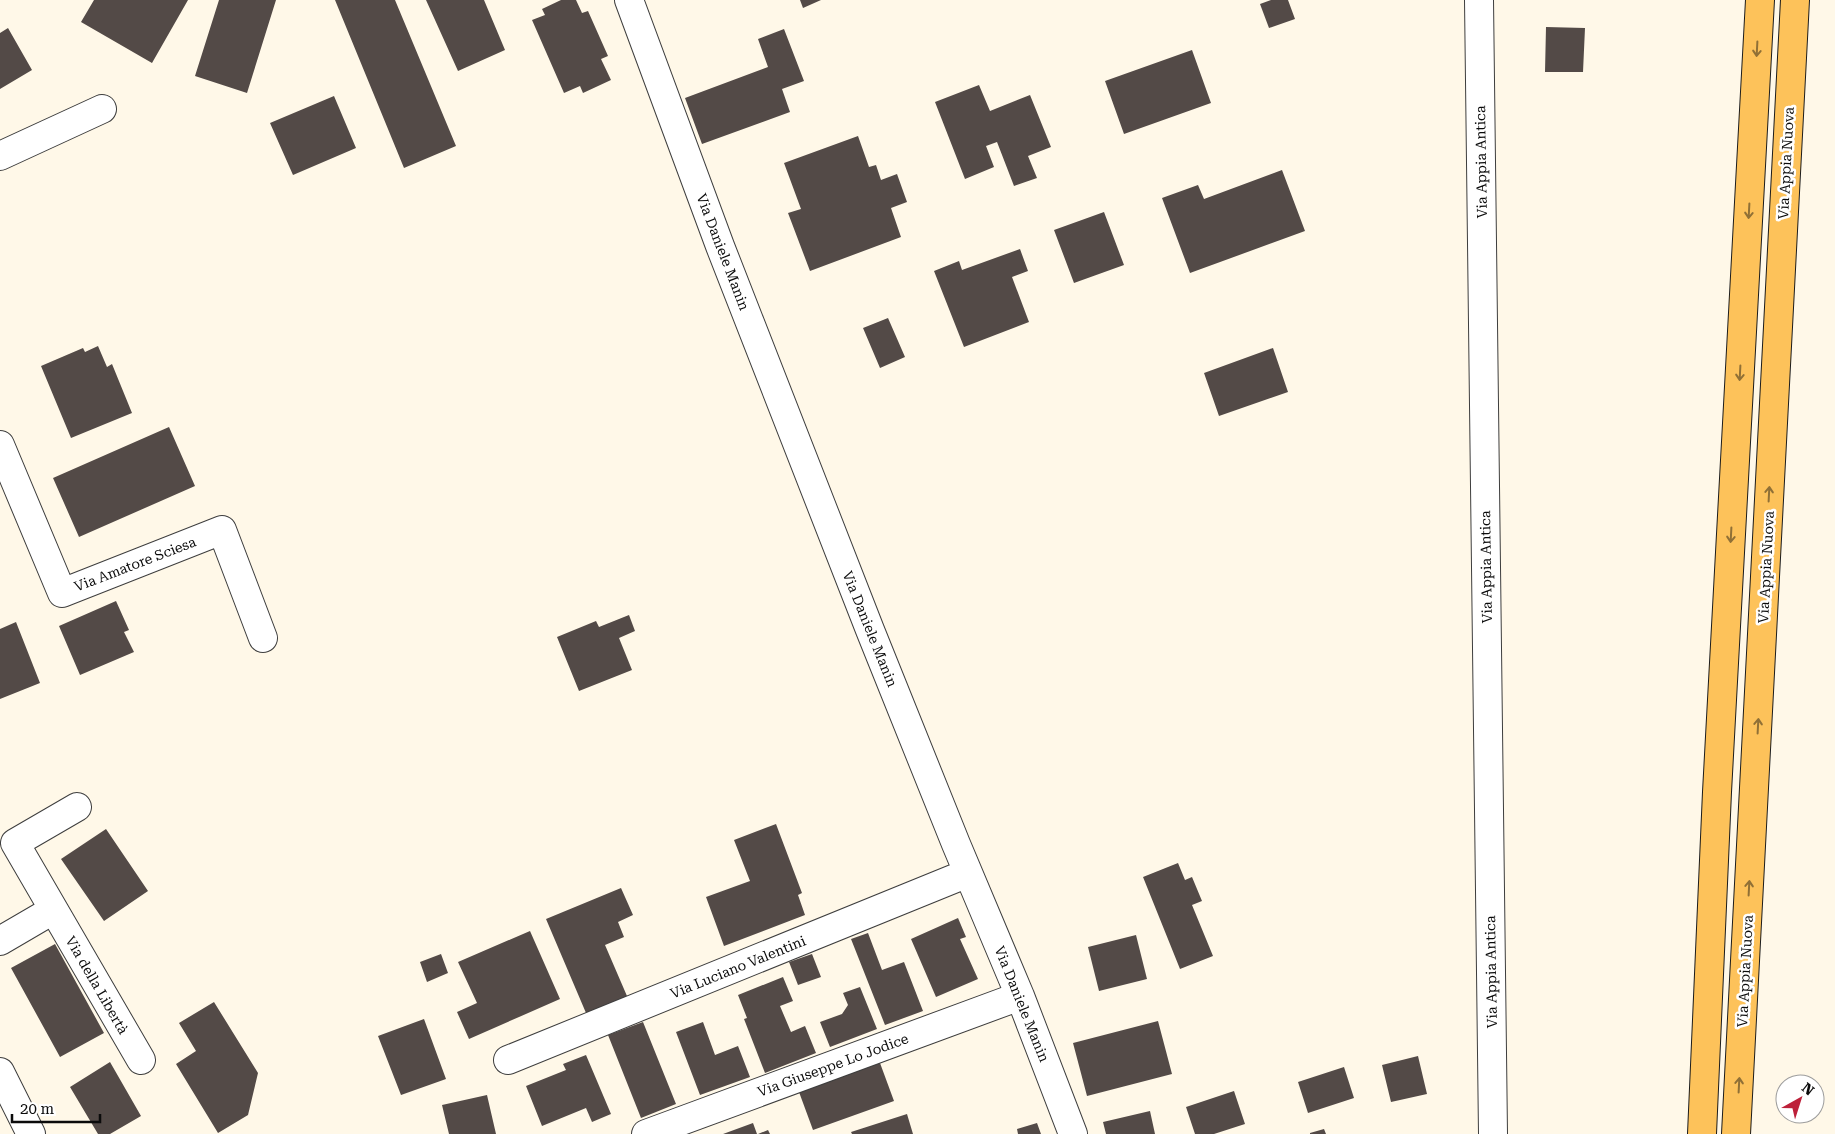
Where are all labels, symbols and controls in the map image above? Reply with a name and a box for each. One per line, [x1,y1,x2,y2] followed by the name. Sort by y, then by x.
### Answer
[1753,40,1762,56] one-way arrow
[1472,105,1490,219] street label: Via Appia Antica
[1775,106,1797,220] street label: Via Appia Nuova
[693,191,753,313] street label: Via Daniele Manin
[1744,203,1753,219] one-way arrow
[1735,365,1744,381] one-way arrow
[1765,486,1774,502] one-way arrow
[1477,510,1495,624] street label: Via Appia Antica
[1755,510,1777,624] street label: Via Appia Nuova
[1726,527,1735,543] one-way arrow
[72,533,198,595] street label: Via Amatore Sciesa
[839,569,901,689] street label: Via Daniele Manin
[1753,718,1762,734] one-way arrow
[1744,880,1754,896] one-way arrow
[1734,914,1756,1028] street label: Via Appia Nuova
[1482,915,1500,1029] street label: Via Appia Antica
[668,932,808,1001] street label: Via Luciano Valentini
[63,933,132,1037] street label: Via della Libertà
[991,944,1053,1064] street label: Via Daniele Manin
[755,1030,911,1100] street label: Via Giuseppe Lo Jodice
[1775,1074,1825,1124] north arrow
[1734,1078,1743,1094] one-way arrow
[1799,1079,1818,1099] text: N
[12,1092,100,1124] scale bar
[20,1100,55,1118] text: 20 m

